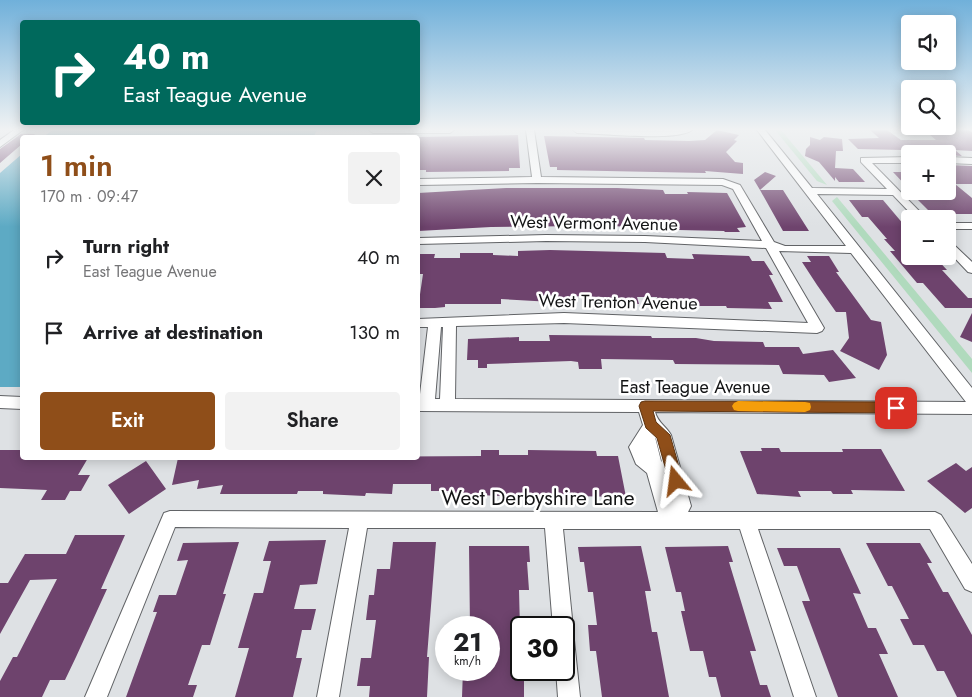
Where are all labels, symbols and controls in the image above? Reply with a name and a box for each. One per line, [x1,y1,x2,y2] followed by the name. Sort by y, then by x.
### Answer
[901,15,956,265] map controls
[901,15,956,70] button: sound
[123,32,210,82] text: 40 m
[40,40,105,105] icon: right
[123,78,307,110] text: East Teague Avenue
[901,80,956,135] button: search
[40,144,113,187] text: 1 min
[901,145,956,200] button: +
[348,152,400,204] button: close
[40,185,138,208] text: 170 m · 09:47
[510,209,678,237] street label: West Vermont Avenue
[901,210,956,265] button: −
[83,233,169,260] text: Turn right
[40,244,68,272] icon: right
[357,244,400,271] text: 40 m
[83,260,217,283] text: East Teague Avenue
[538,288,698,316] street label: West Trenton Avenue
[40,319,68,347] icon: arrive
[83,319,263,346] text: Arrive at destination
[349,319,400,346] text: 130 m
[620,374,770,400] street label: East Teague Avenue
[875,387,917,429] pin
[40,392,215,450] button: Exit
[225,392,400,450] button: Share
[882,394,910,422] icon: arrive
[649,454,701,506] position arrow
[441,483,635,513] street label: West Derbyshire Lane
[510,616,575,681] speed limit sign: 30
[453,624,482,660] text: 21
[454,652,481,670] text: km/h

